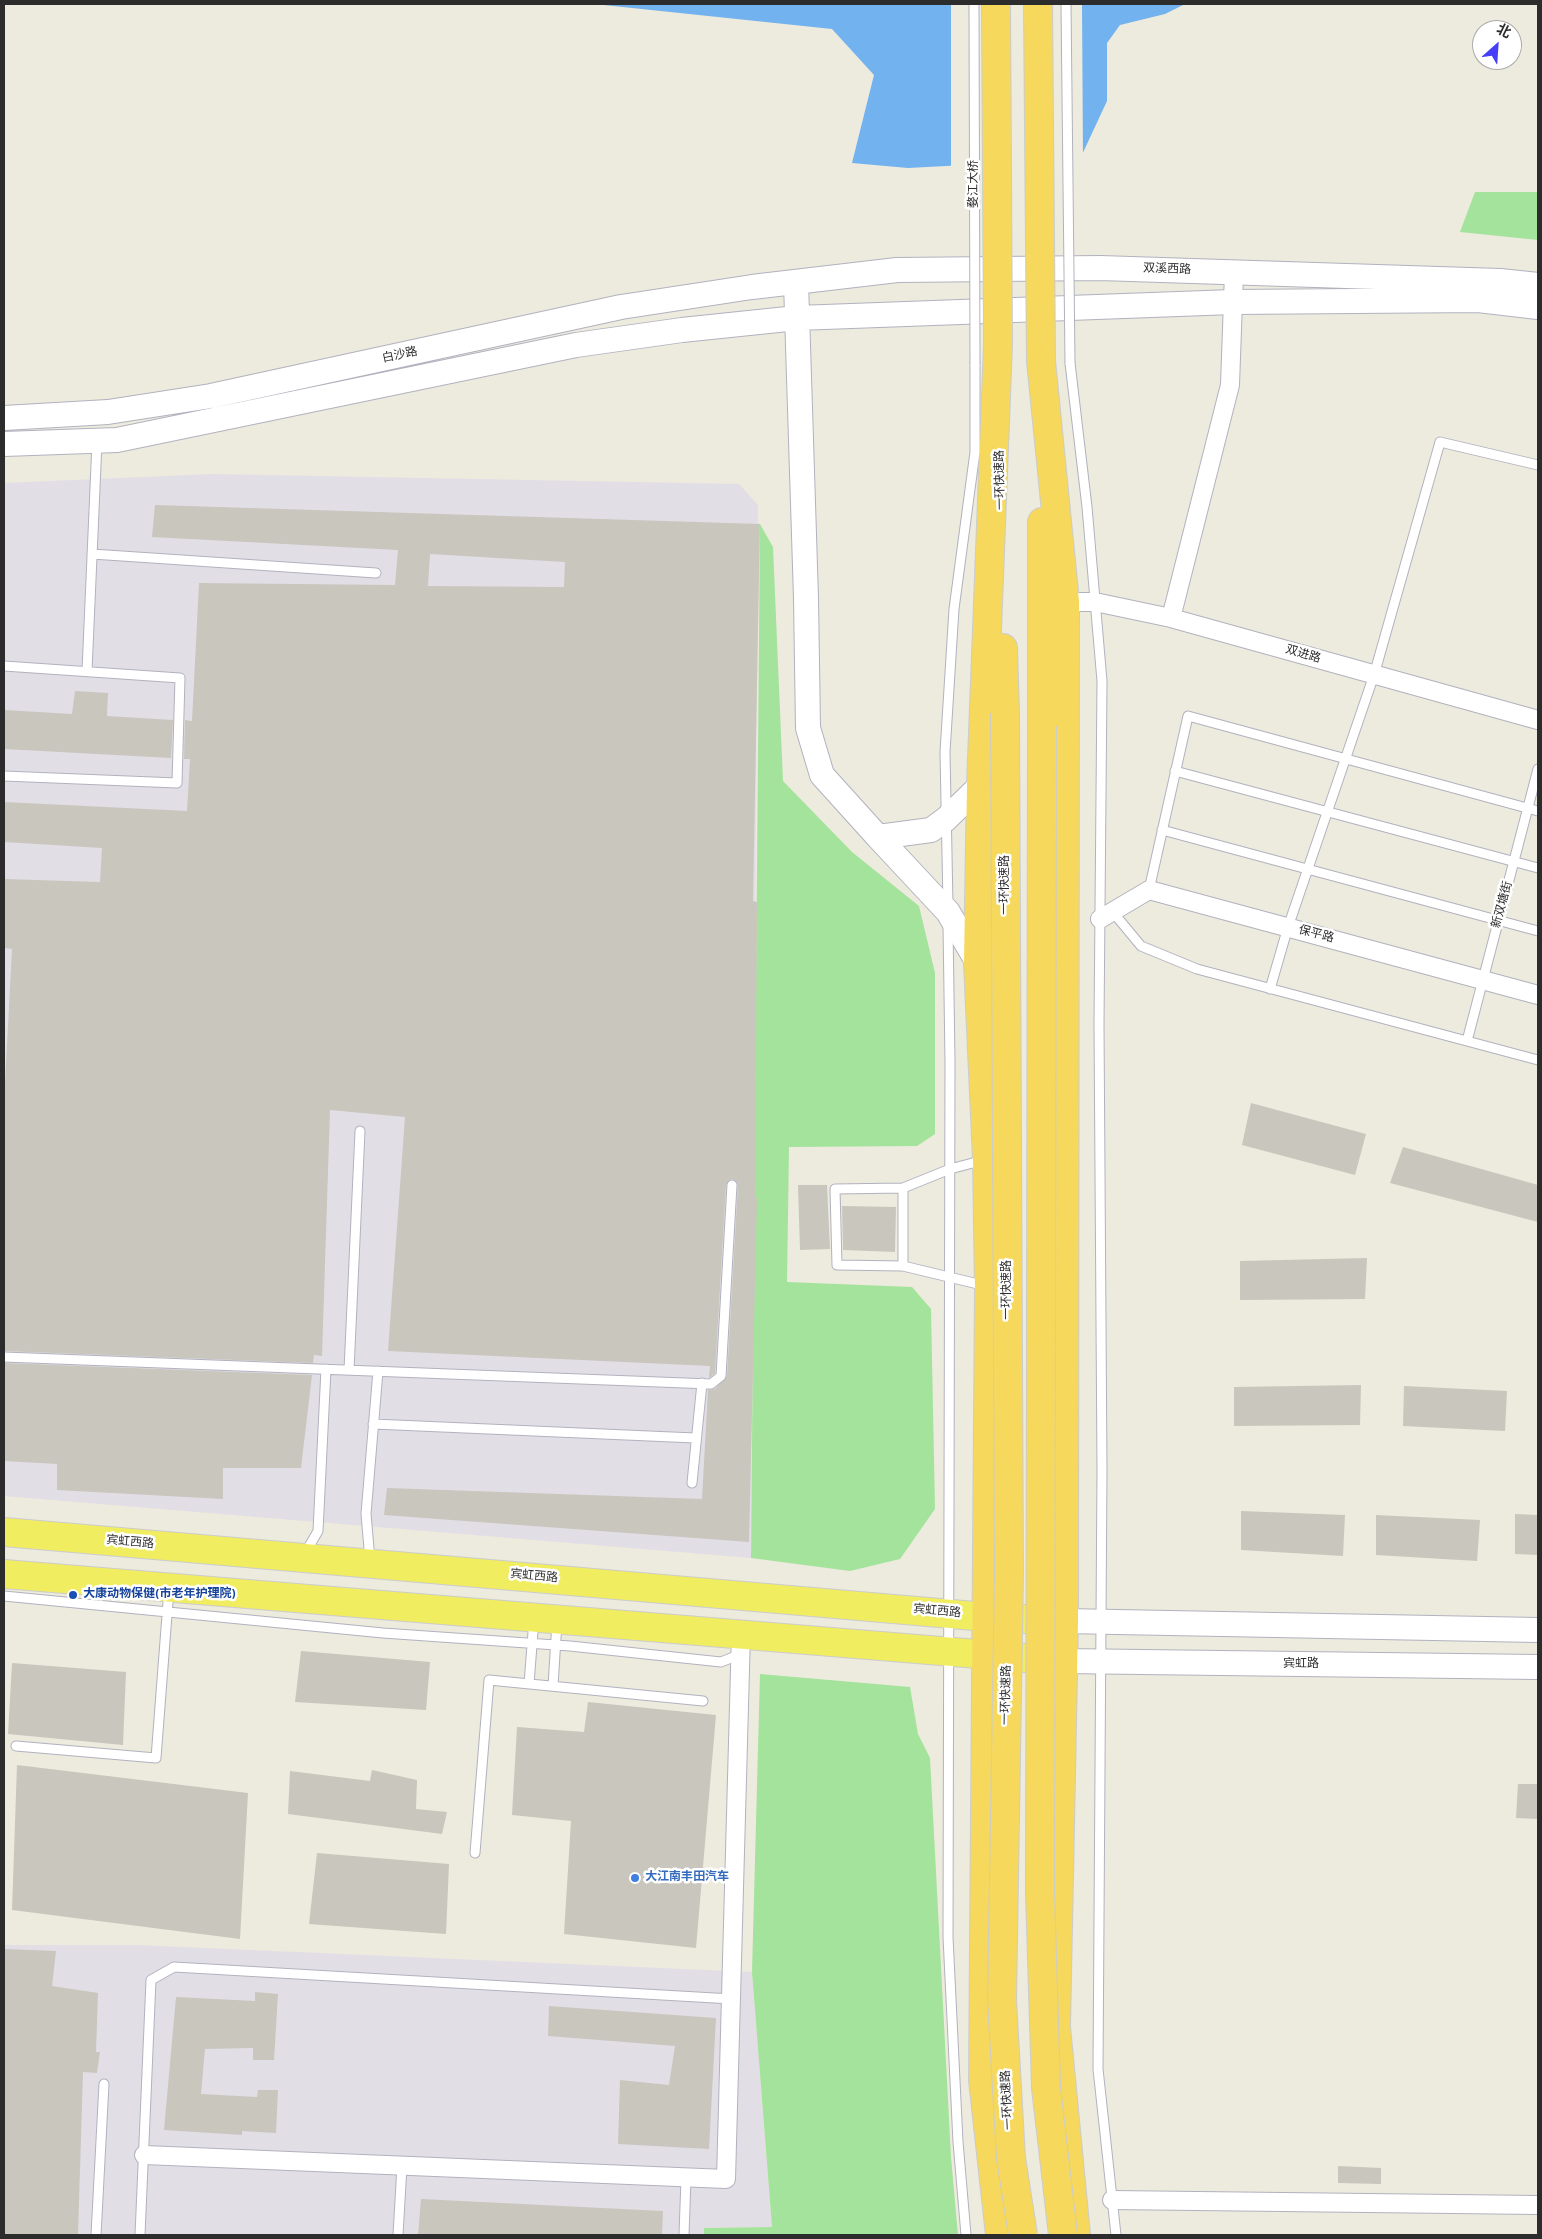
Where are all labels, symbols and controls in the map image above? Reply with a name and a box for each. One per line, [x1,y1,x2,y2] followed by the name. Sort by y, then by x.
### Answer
[1472,20,1522,70] north arrow
[1493,21,1513,43] text: 北
[968,160,982,208] street label: 婺江大桥
[1143,262,1191,278] street label: 双溪西路
[381,345,419,367] street label: 白沙路
[993,450,1009,510] street label: 一环快速路
[1284,643,1322,667] street label: 双进路
[999,855,1013,915] street label: 一环快速路
[1490,880,1516,930] street label: 新双塘街
[1297,923,1335,947] street label: 保平路
[1001,1260,1015,1320] street label: 一环快速路
[105,1534,155,1552] street label: 宾虹西路
[509,1568,559,1586] street label: 宾虹西路
[83,1588,236,1602] place label: 大康动物保健(市老年护理院)
[67,1589,79,1601] marker: 大康动物保健(市老年护理院)
[912,1603,962,1621] street label: 宾虹西路
[1283,1658,1319,1672] street label: 宾虹路
[999,1665,1015,1725] street label: 一环快速路
[645,1871,729,1885] place label: 大江南丰田汽车
[629,1872,641,1884] marker: 大江南丰田汽车
[999,2070,1017,2130] street label: 一环快速路

